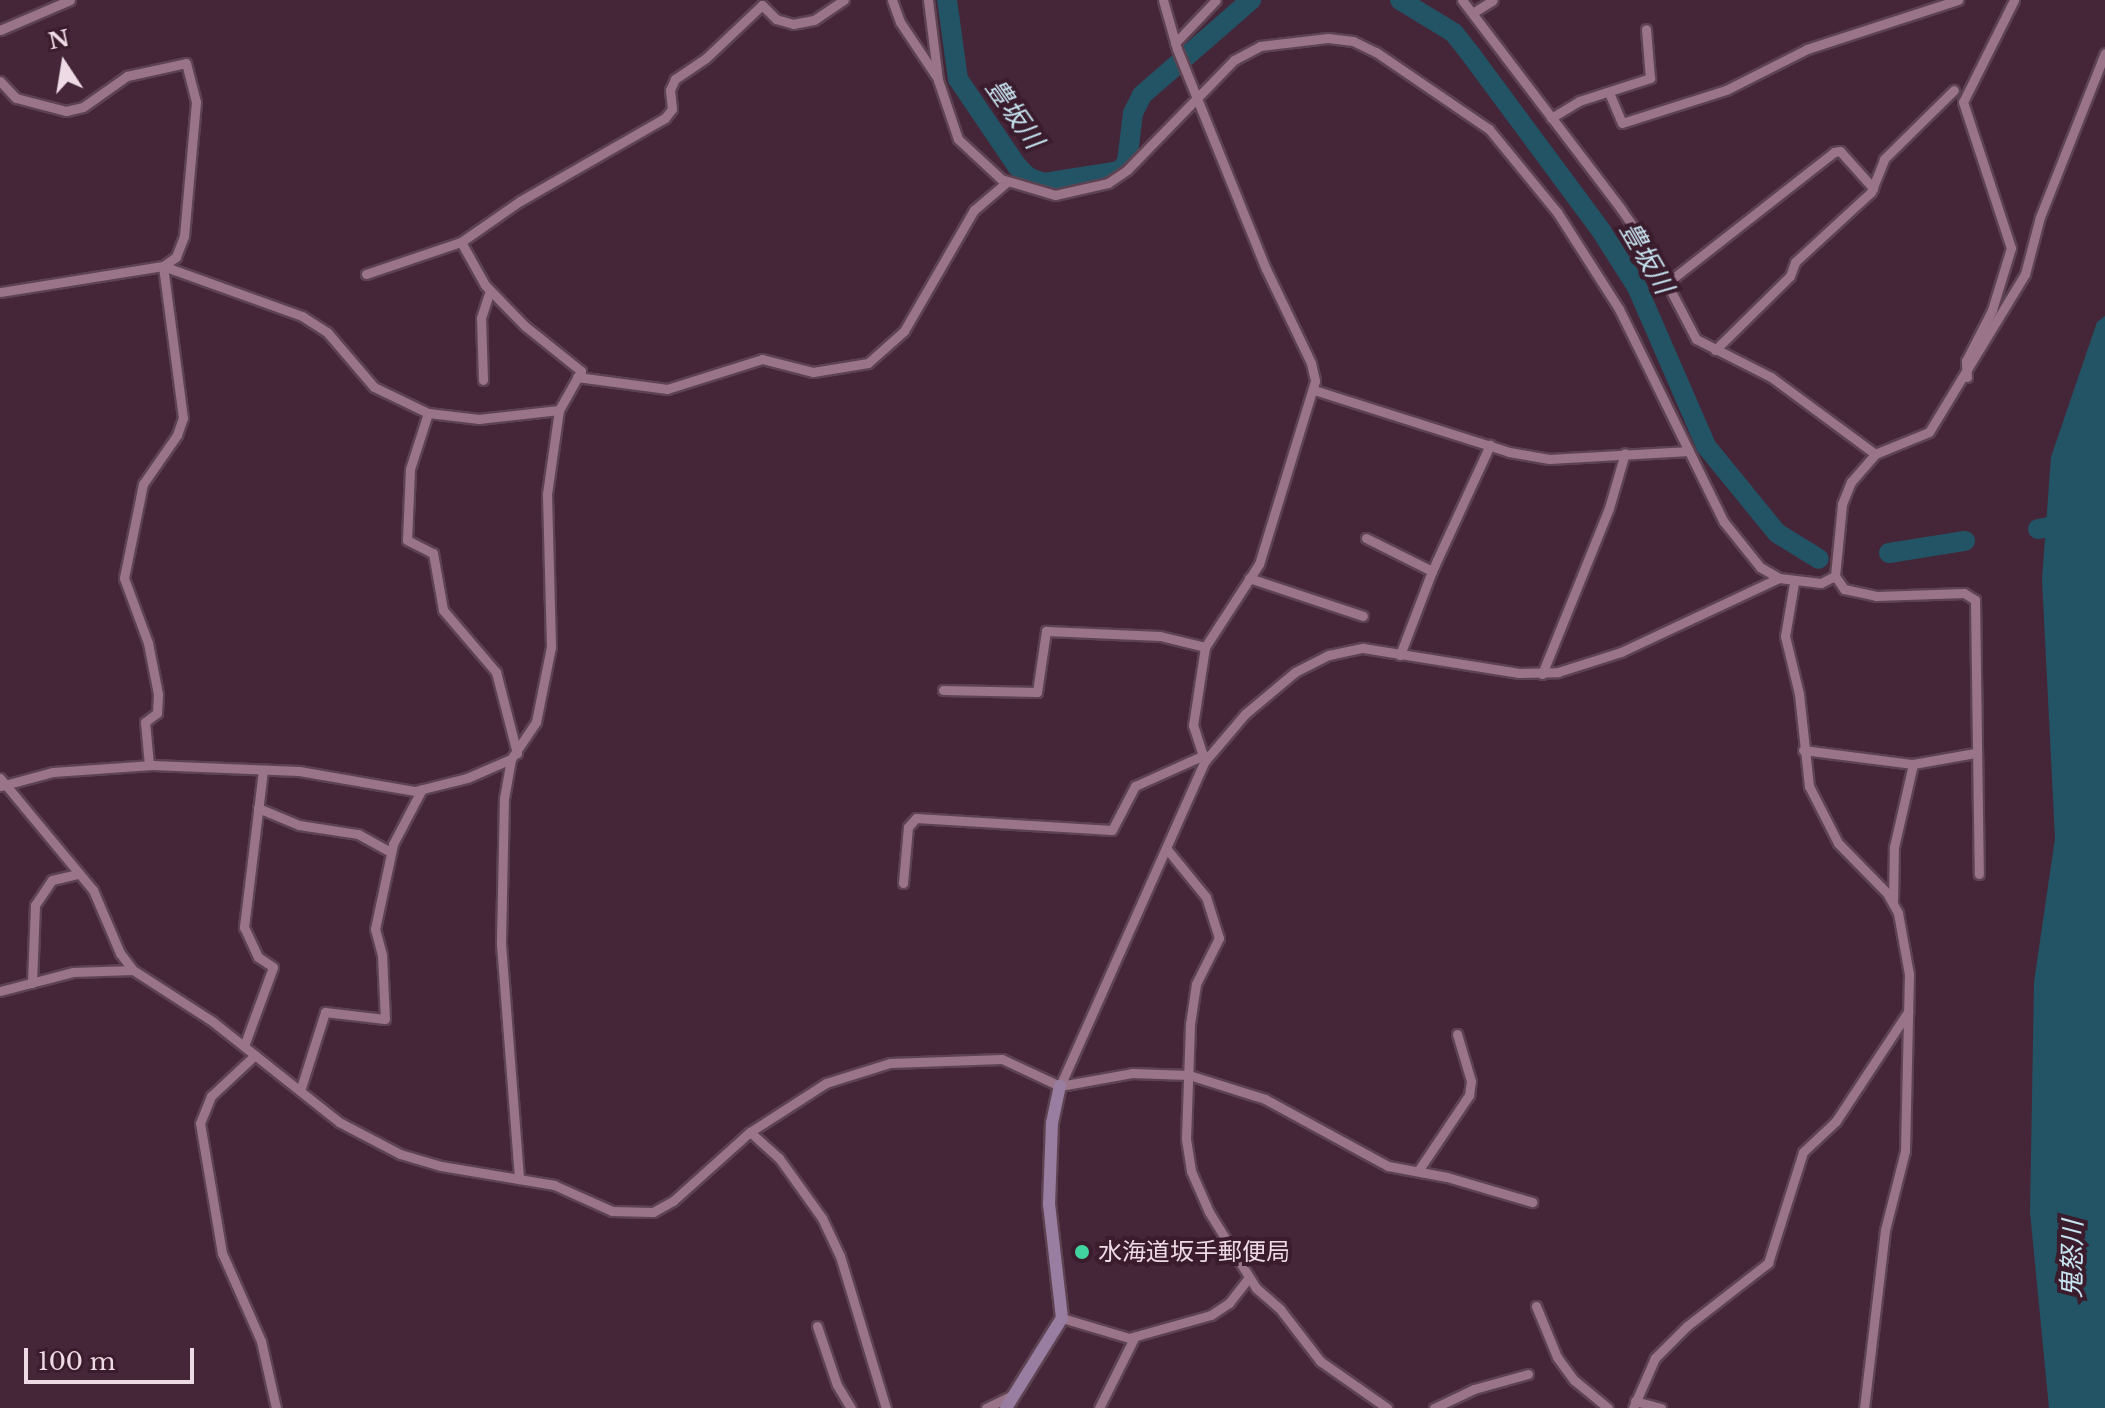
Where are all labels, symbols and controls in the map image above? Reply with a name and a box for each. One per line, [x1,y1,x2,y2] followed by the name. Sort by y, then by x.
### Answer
[24,24,104,104] north arrow
[46,25,72,55] text: N
[979,73,1049,155] water label: 豊坂川
[1613,216,1679,300] water label: 豊坂川
[2057,1220,2089,1298] water label: 鬼怒川
[1098,1238,1290,1266] place label: 水海道坂手郵便局
[1073,1243,1091,1261] marker: 水海道坂手郵便局
[28,1332,198,1382] scale bar
[38,1347,116,1376] text: 100 m

